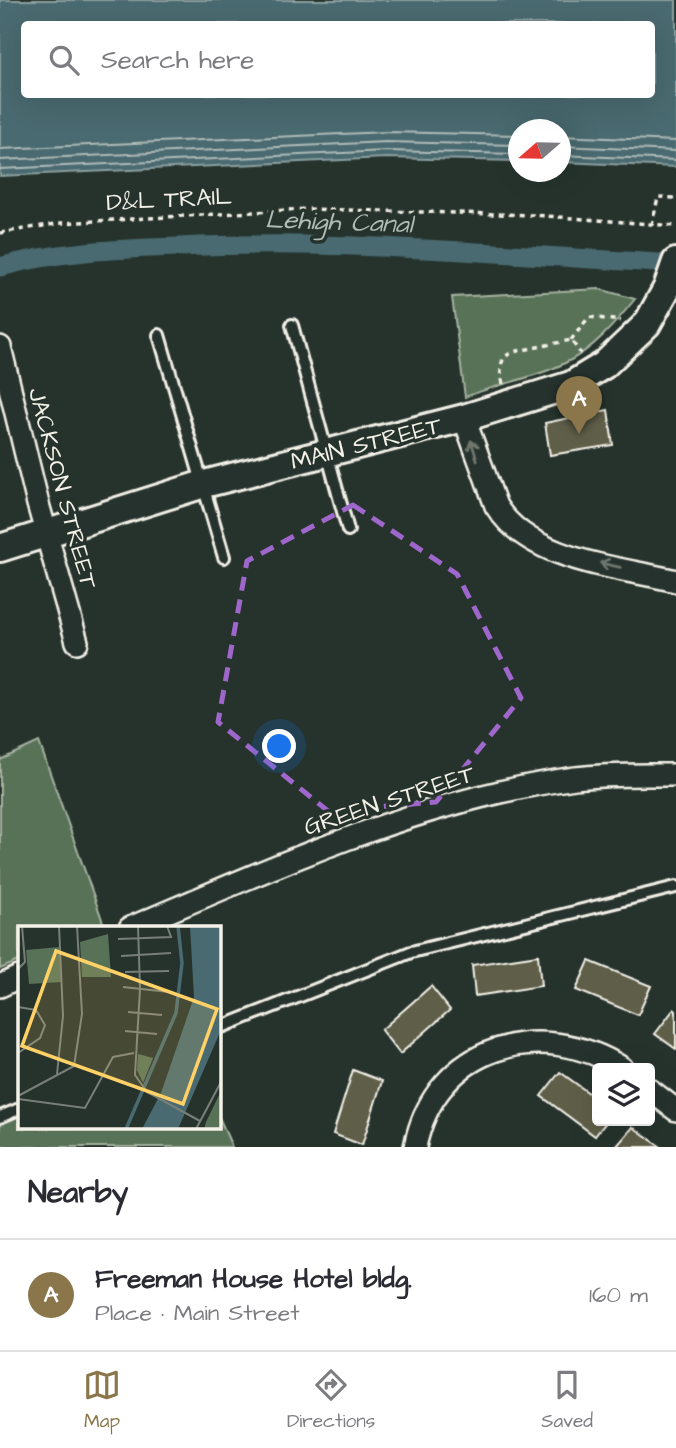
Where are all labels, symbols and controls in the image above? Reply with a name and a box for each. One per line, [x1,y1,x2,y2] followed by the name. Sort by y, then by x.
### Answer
[21,21,655,98] search box
[45,41,83,79] icon: search
[101,42,254,78] text: Search here
[508,119,571,182] north arrow
[105,180,233,220] street label: D&L TRAIL
[265,201,416,244] water label: Lehigh Canal
[556,376,602,434] pin: A
[19,384,105,592] street label: JACKSON STREET
[287,409,445,479] street label: MAIN STREET
[467,439,480,461] one-way arrow
[599,558,622,571] one-way arrow
[262,729,296,763] your location
[300,757,479,845] street label: GREEN STREET
[18,926,220,1130] inset map
[592,1063,655,1126] map controls
[592,1063,655,1126] button: layers
[28,1172,128,1214] text: Nearby
[95,1261,412,1297] text: Freeman House Hotel bldg.
[44,1279,58,1311] text: A
[589,1279,648,1311] text: 160 m
[95,1297,300,1329] text: Place · Main Street
[83,1366,121,1435] tab: Map
[287,1366,375,1435] tab: Directions
[541,1366,593,1435] tab: Saved

